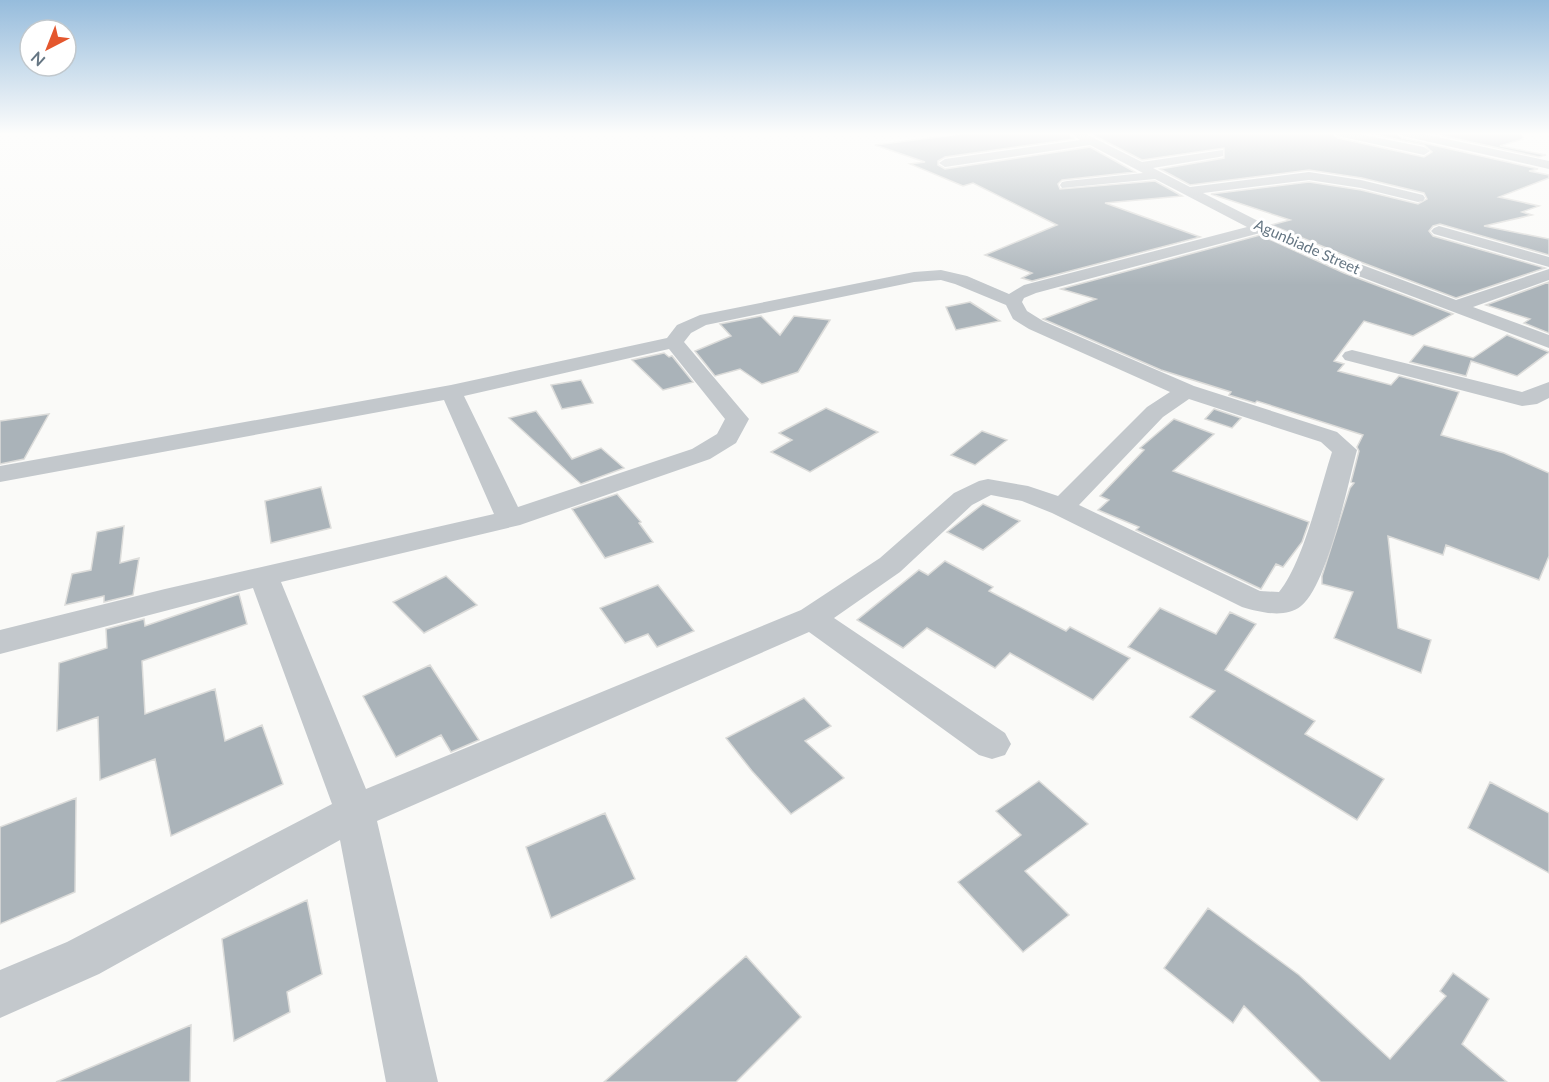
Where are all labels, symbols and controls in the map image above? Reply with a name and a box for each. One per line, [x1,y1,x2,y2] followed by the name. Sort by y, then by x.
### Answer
[18,18,78,78] north arrow
[27,48,49,71] text: N
[1252,215,1364,278] street label: Agunbiade Street

